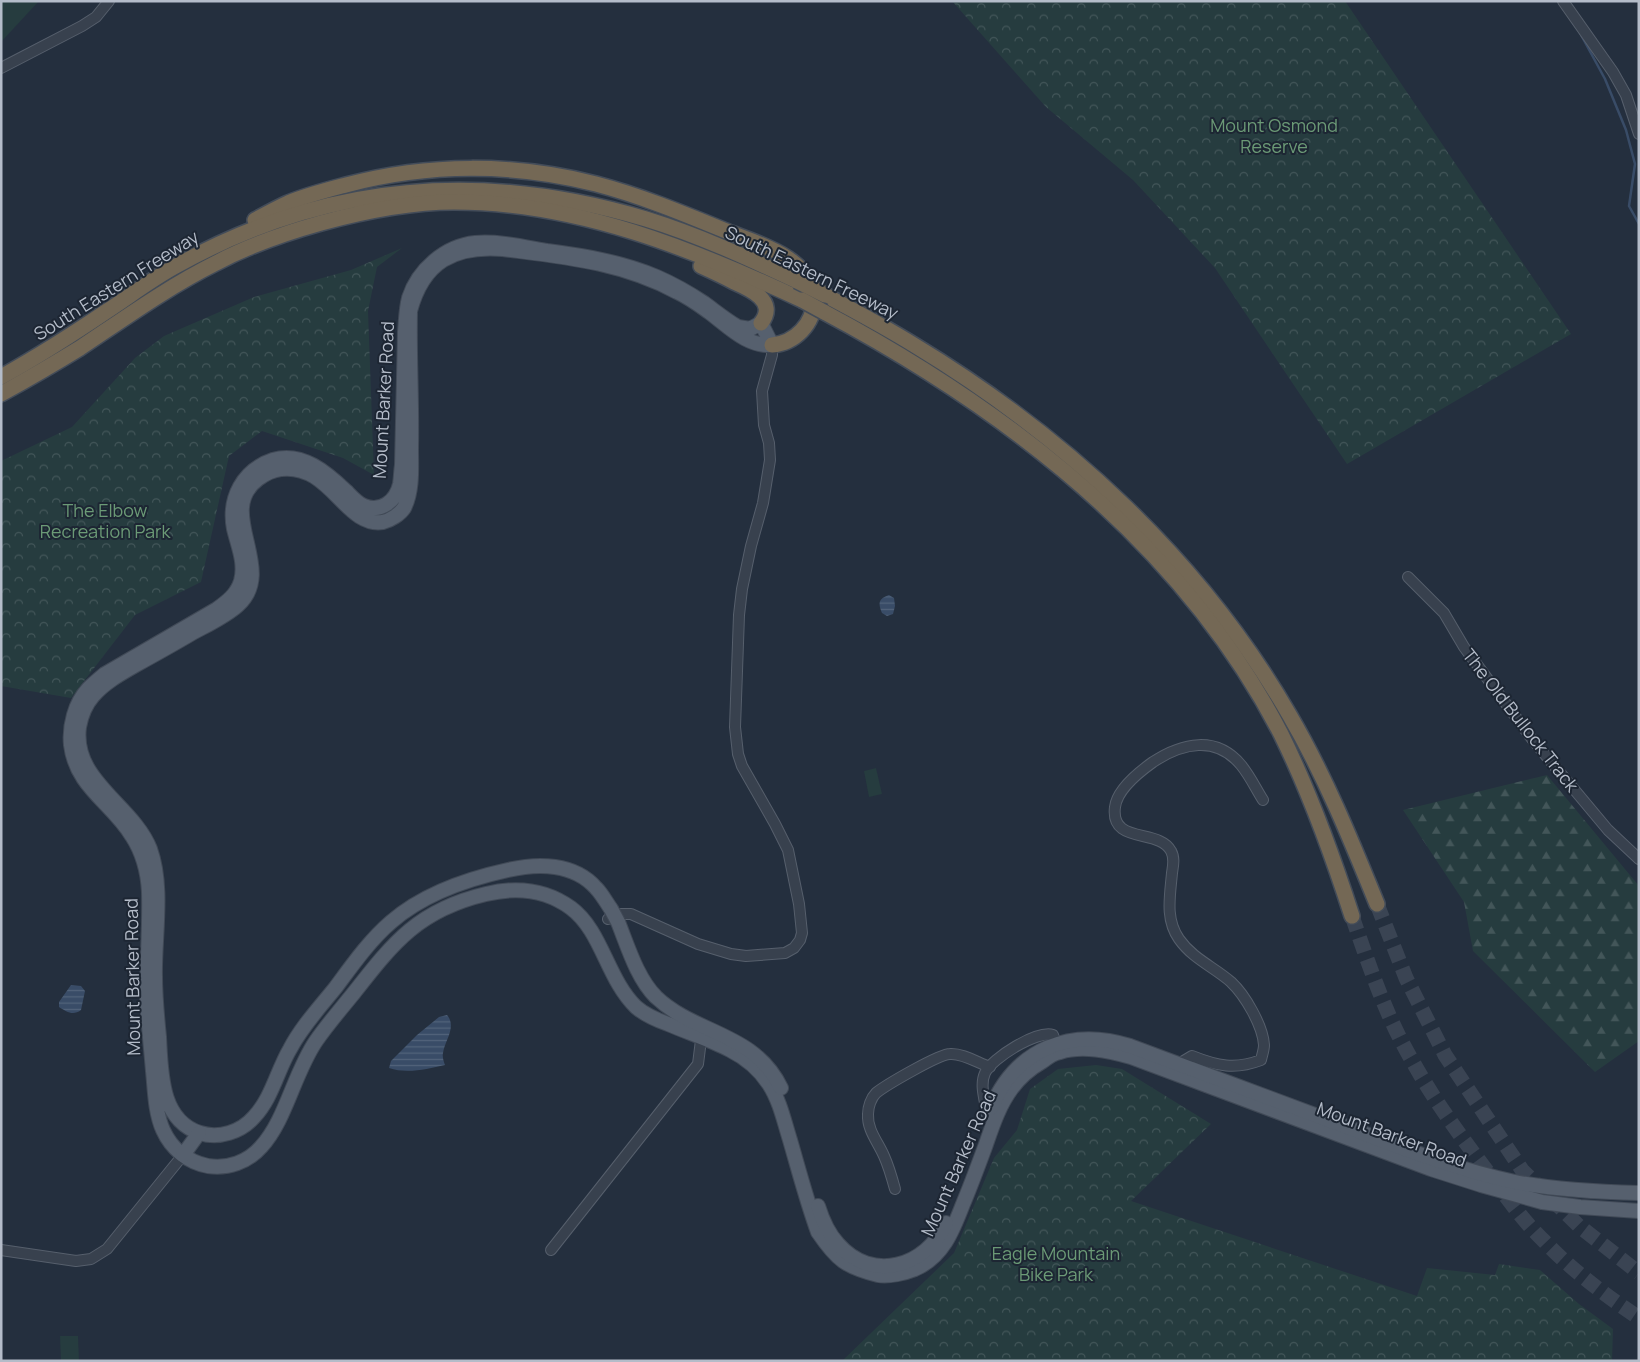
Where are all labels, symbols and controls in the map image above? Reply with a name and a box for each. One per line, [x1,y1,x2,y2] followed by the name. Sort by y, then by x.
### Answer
[1210,113,1338,158] park label: Mount Osmond Reserve
[721,220,903,325] street label: South Eastern Freeway
[29,224,203,346] street label: South Eastern Freeway
[367,321,399,479] street label: Mount Barker Road
[40,498,171,543] park label: The Elbow Recreation Park
[1458,644,1585,797] street label: The Old Bullock Track
[119,898,145,1056] street label: Mount Barker Road
[915,1086,1001,1240] street label: Mount Barker Road
[1314,1096,1470,1172] street label: Mount Barker Road
[992,1241,1120,1286] park label: Eagle Mountain Bike Park

